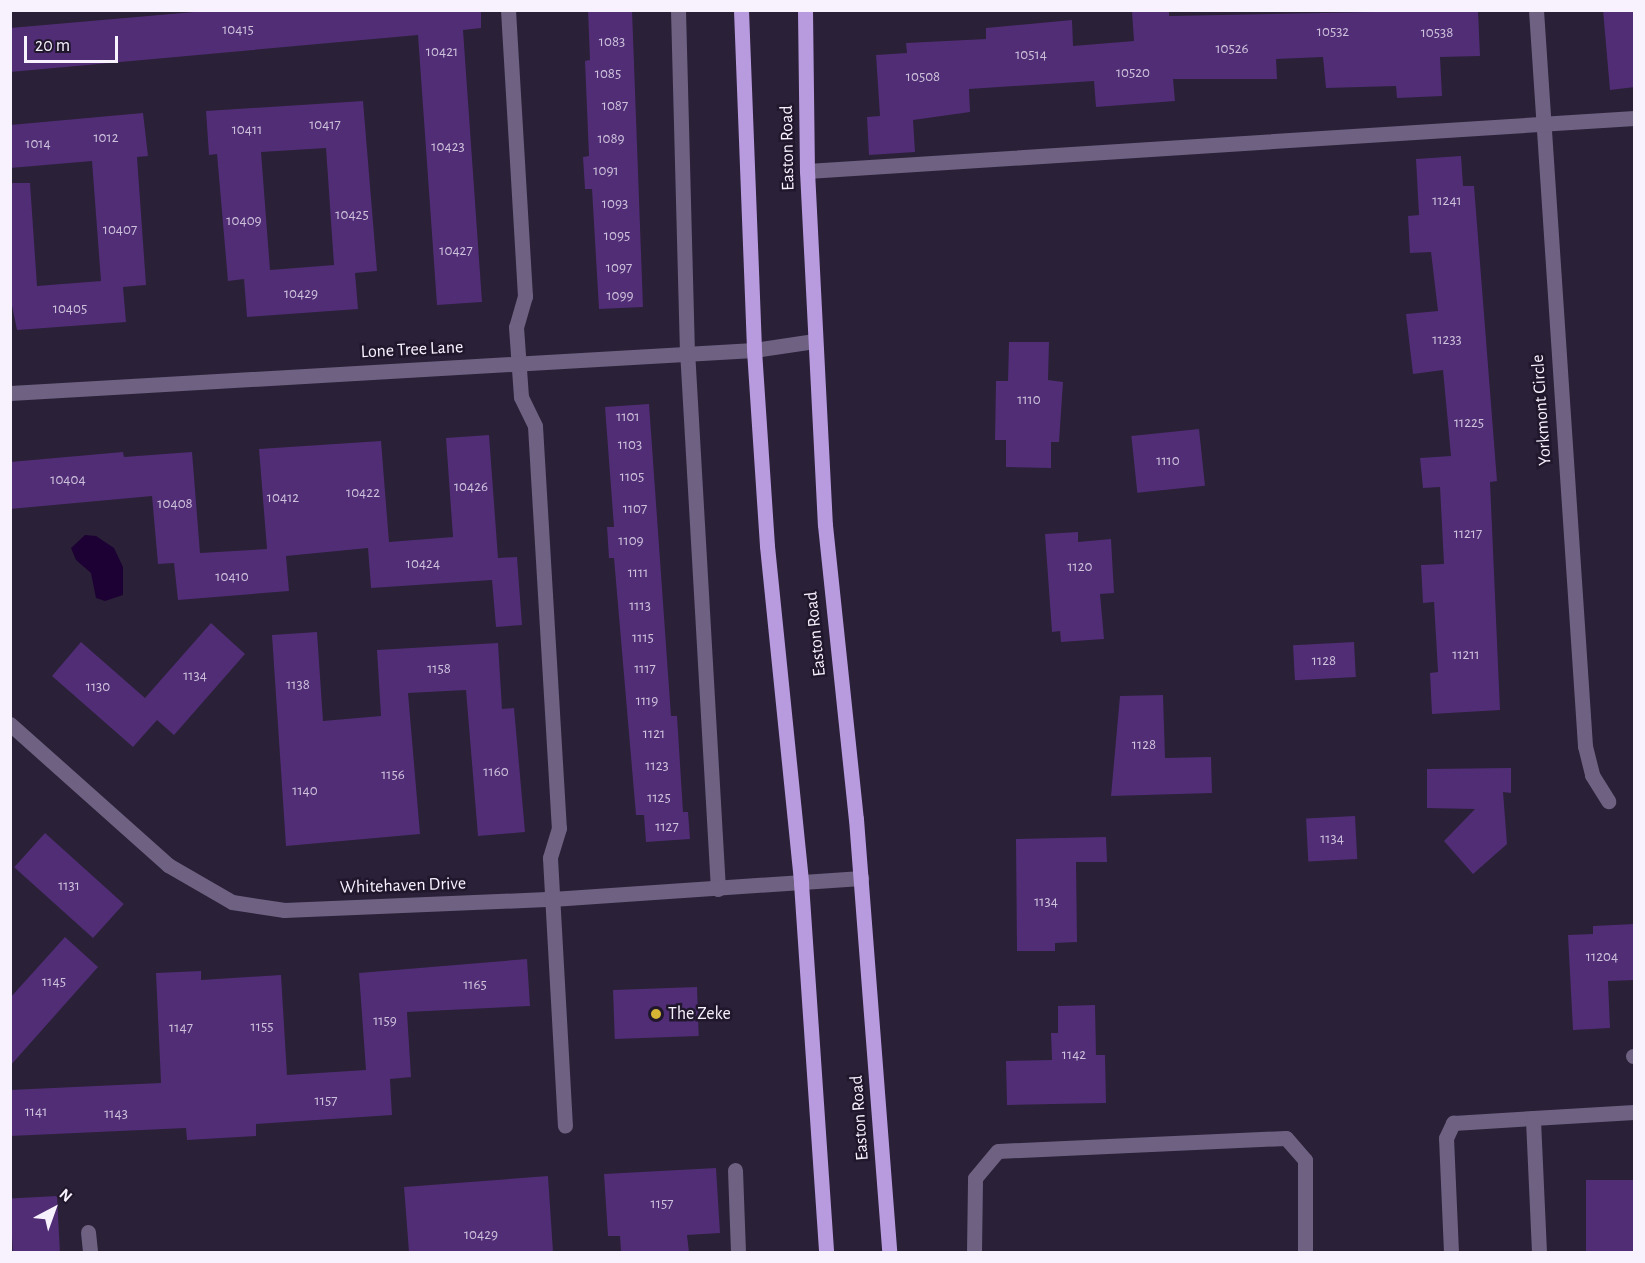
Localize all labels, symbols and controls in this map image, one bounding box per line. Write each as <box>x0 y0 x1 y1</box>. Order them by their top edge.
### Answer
house number: 10415 <box>222 21 254 39</box>
house number: 10532 <box>1317 23 1349 41</box>
scale bar <box>27 24 122 62</box>
house number: 10538 <box>1421 24 1453 42</box>
house number: 1083 <box>599 33 625 51</box>
text: 20 m <box>35 37 70 55</box>
house number: 10526 <box>1215 40 1249 58</box>
house number: 10421 <box>426 43 458 61</box>
house number: 10514 <box>1015 46 1047 64</box>
house number: 10520 <box>1116 64 1150 82</box>
house number: 1085 <box>595 65 621 83</box>
house number: 10508 <box>906 68 940 86</box>
house number: 1087 <box>602 97 628 115</box>
street label: Easton Road <box>776 105 800 191</box>
house number: 10417 <box>309 116 341 134</box>
house number: 10411 <box>232 121 262 139</box>
house number: 1012 <box>93 129 119 147</box>
house number: 1089 <box>597 130 625 148</box>
house number: 1014 <box>25 135 51 153</box>
house number: 10423 <box>431 138 465 156</box>
house number: 1091 <box>593 162 619 180</box>
house number: 11241 <box>1432 192 1462 210</box>
house number: 1093 <box>602 195 628 213</box>
house number: 10425 <box>335 206 369 224</box>
house number: 10409 <box>226 212 262 230</box>
house number: 10407 <box>103 221 137 239</box>
house number: 1095 <box>604 227 630 245</box>
house number: 10427 <box>439 242 473 260</box>
house number: 1097 <box>606 259 632 277</box>
house number: 10429 <box>284 285 318 303</box>
house number: 1099 <box>606 287 634 305</box>
house number: 10405 <box>53 300 87 318</box>
house number: 11233 <box>1432 331 1462 349</box>
street label: Lone Tree Lane <box>360 337 464 363</box>
street label: Yorkmont Circle <box>1527 354 1557 466</box>
house number: 1110 <box>1017 391 1041 409</box>
house number: 1101 <box>616 408 640 426</box>
house number: 11225 <box>1454 414 1484 432</box>
house number: 1103 <box>618 436 642 454</box>
house number: 1110 <box>1156 452 1180 470</box>
house number: 1105 <box>620 468 644 486</box>
house number: 10404 <box>50 471 86 489</box>
house number: 10426 <box>454 478 488 496</box>
house number: 10422 <box>346 484 380 502</box>
house number: 10412 <box>267 489 299 507</box>
house number: 10408 <box>157 495 193 513</box>
house number: 1107 <box>623 500 647 518</box>
house number: 11217 <box>1454 525 1482 543</box>
house number: 1109 <box>618 532 644 550</box>
house number: 10424 <box>406 555 440 573</box>
house number: 1120 <box>1067 558 1093 576</box>
house number: 1111 <box>628 564 648 582</box>
house number: 10410 <box>215 568 249 586</box>
street label: Easton Road <box>801 590 831 678</box>
house number: 1113 <box>629 597 651 615</box>
house number: 1115 <box>632 629 654 647</box>
house number: 11211 <box>1452 646 1480 664</box>
house number: 1128 <box>1312 652 1336 670</box>
house number: 1158 <box>427 660 451 678</box>
house number: 1117 <box>634 660 656 678</box>
house number: 1134 <box>183 667 207 685</box>
house number: 1138 <box>286 676 310 694</box>
house number: 1130 <box>86 678 110 696</box>
house number: 1119 <box>636 692 658 710</box>
house number: 1121 <box>643 725 665 743</box>
house number: 1128 <box>1132 736 1156 754</box>
house number: 1123 <box>645 757 669 775</box>
house number: 1160 <box>483 763 509 781</box>
house number: 1156 <box>381 766 405 784</box>
house number: 1140 <box>292 782 318 800</box>
house number: 1125 <box>647 789 671 807</box>
house number: 1127 <box>655 818 679 836</box>
house number: 1134 <box>1320 830 1344 848</box>
street label: Whitehaven Drive <box>340 873 466 899</box>
house number: 1131 <box>58 877 80 895</box>
house number: 1134 <box>1034 893 1058 911</box>
house number: 11204 <box>1586 948 1618 966</box>
house number: 1145 <box>42 973 66 991</box>
house number: 1165 <box>463 976 487 994</box>
place label: The Zeke <box>668 1003 731 1025</box>
marker: The Zeke <box>649 1007 663 1021</box>
house number: 1159 <box>373 1012 397 1030</box>
house number: 1155 <box>251 1018 273 1036</box>
house number: 1147 <box>169 1019 193 1037</box>
house number: 1142 <box>1062 1046 1086 1064</box>
street label: Easton Road <box>846 1075 874 1161</box>
house number: 1157 <box>315 1092 337 1110</box>
house number: 1141 <box>25 1103 47 1121</box>
house number: 1143 <box>104 1105 128 1123</box>
north arrow <box>24 1179 84 1239</box>
text: N <box>56 1186 75 1205</box>
house number: 1157 <box>651 1195 673 1213</box>
house number: 10429 <box>464 1226 498 1244</box>

